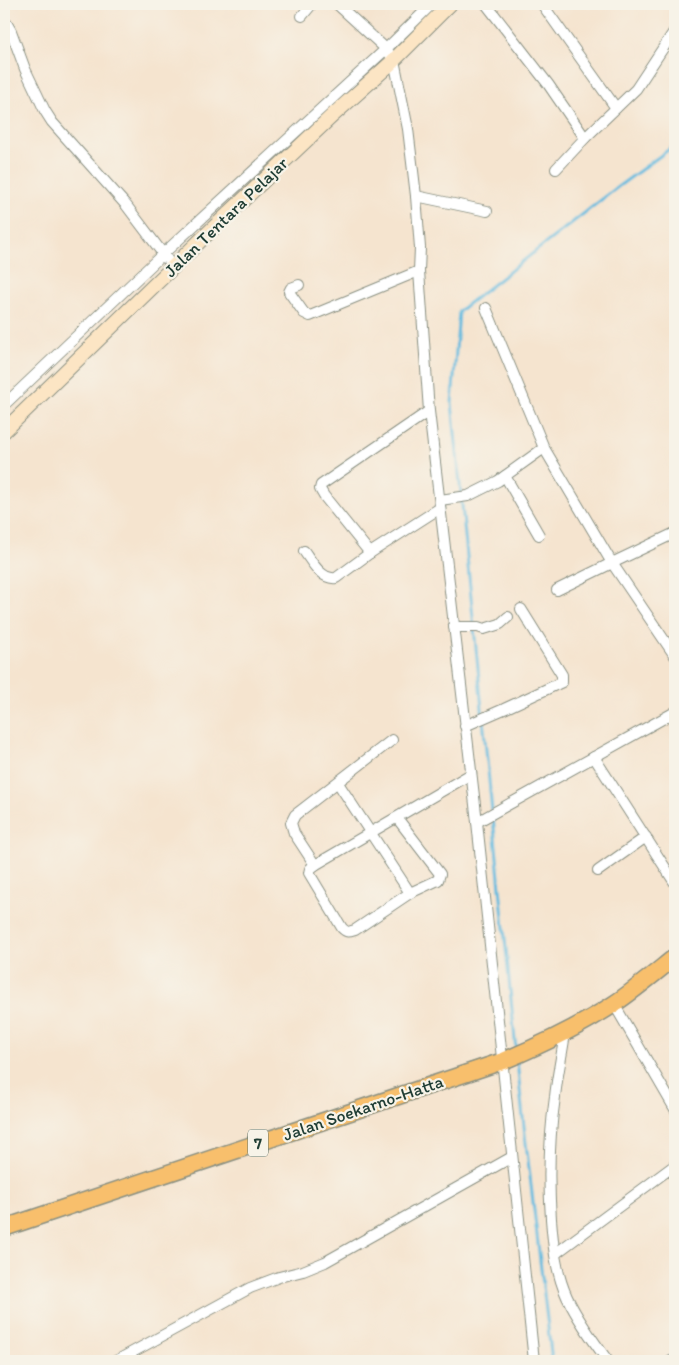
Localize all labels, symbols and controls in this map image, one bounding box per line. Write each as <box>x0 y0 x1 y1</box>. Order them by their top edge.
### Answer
street label: Jalan Tentara Pelajar <box>159 152 293 282</box>
street label: Jalan Soekarno-Hatta <box>280 1070 446 1146</box>
road number: 7 <box>248 1130 268 1156</box>

